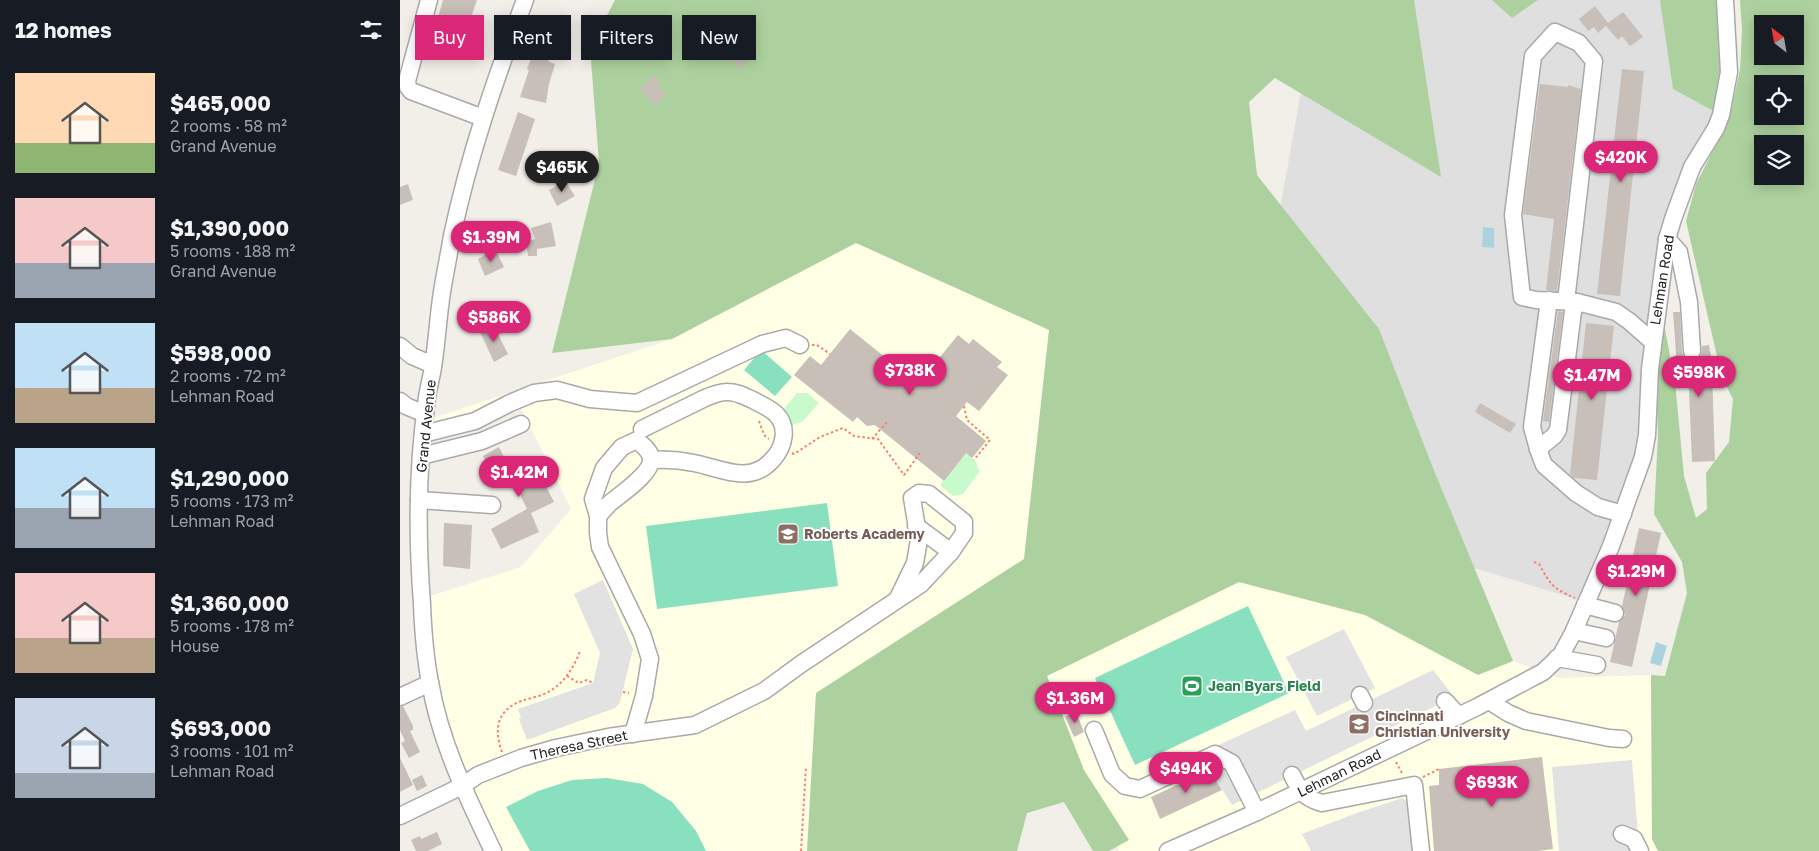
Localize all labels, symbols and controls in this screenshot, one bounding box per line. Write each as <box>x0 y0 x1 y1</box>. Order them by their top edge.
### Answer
chip: Buy <box>415 15 484 60</box>
chip: Rent <box>494 15 571 60</box>
chip: Filters <box>581 15 672 60</box>
chip: New <box>682 15 756 60</box>
north arrow <box>1754 15 1804 65</box>
map controls <box>1754 15 1804 185</box>
icon: filters <box>357 16 385 44</box>
text: 12 homes <box>15 17 112 43</box>
button: locate <box>1754 75 1804 125</box>
text: $465,000 <box>170 90 271 116</box>
icon: home <box>55 93 115 153</box>
text: 2 rooms · 58 m² <box>170 116 287 136</box>
button: layers <box>1754 135 1804 185</box>
text: Grand Avenue <box>170 136 277 156</box>
pin: $420K <box>1586 140 1656 183</box>
text: $420K <box>1595 147 1647 167</box>
pin: $465K <box>527 150 597 193</box>
text: $465K <box>536 157 588 177</box>
text: $1,390,000 <box>170 215 289 241</box>
icon: home <box>55 218 115 278</box>
pin: $1.39M <box>450 220 532 263</box>
text: $1.39M <box>462 227 520 247</box>
street label: Lehman Road <box>1646 234 1677 326</box>
text: 5 rooms · 188 m² <box>170 241 295 261</box>
text: Grand Avenue <box>170 261 277 281</box>
pin: $586K <box>459 300 529 343</box>
text: $586K <box>468 307 520 327</box>
text: $598,000 <box>170 340 271 366</box>
icon: home <box>55 343 115 403</box>
pin: $738K <box>875 354 945 396</box>
pin: $598K <box>1664 356 1734 398</box>
pin: $1.47M <box>1551 358 1633 401</box>
text: $738K <box>884 360 936 380</box>
text: $598K <box>1673 362 1725 382</box>
text: $1.47M <box>1563 365 1621 385</box>
text: 2 rooms · 72 m² <box>170 366 286 386</box>
street label: Grand Avenue <box>412 379 439 473</box>
text: Lehman Road <box>170 386 274 406</box>
pin: $1.42M <box>478 456 560 498</box>
text: $1.42M <box>490 462 548 482</box>
text: $1,290,000 <box>170 465 289 491</box>
icon: home <box>55 468 115 528</box>
text: 5 rooms · 173 m² <box>170 491 294 511</box>
text: Lehman Road <box>170 511 274 531</box>
school or university icon: Roberts Academy <box>776 522 800 546</box>
place label: Roberts Academy <box>804 525 925 542</box>
pin: $1.29M <box>1595 554 1677 597</box>
text: $1.29M <box>1607 561 1665 581</box>
text: $1,360,000 <box>170 590 289 616</box>
icon: home <box>55 593 115 653</box>
text: 5 rooms · 178 m² <box>170 616 294 636</box>
text: House <box>170 636 219 656</box>
sports icon: Jean Byars Field <box>1180 674 1204 698</box>
place label: Jean Byars Field <box>1208 677 1321 694</box>
pin: $1.36M <box>1034 682 1116 724</box>
text: $1.36M <box>1046 688 1104 708</box>
place label: Cincinnati Christian University <box>1375 707 1511 740</box>
school or university icon: Cincinnati Christian University <box>1347 712 1371 736</box>
text: $693,000 <box>170 715 271 741</box>
icon: home <box>55 718 115 778</box>
street label: Theresa Street <box>529 726 629 763</box>
text: 3 rooms · 101 m² <box>170 741 293 761</box>
street label: Lehman Road <box>1294 745 1384 800</box>
pin: $494K <box>1151 752 1221 794</box>
text: $494K <box>1160 758 1212 778</box>
text: Lehman Road <box>170 761 274 781</box>
pin: $693K <box>1457 766 1527 808</box>
text: $693K <box>1466 772 1518 792</box>

